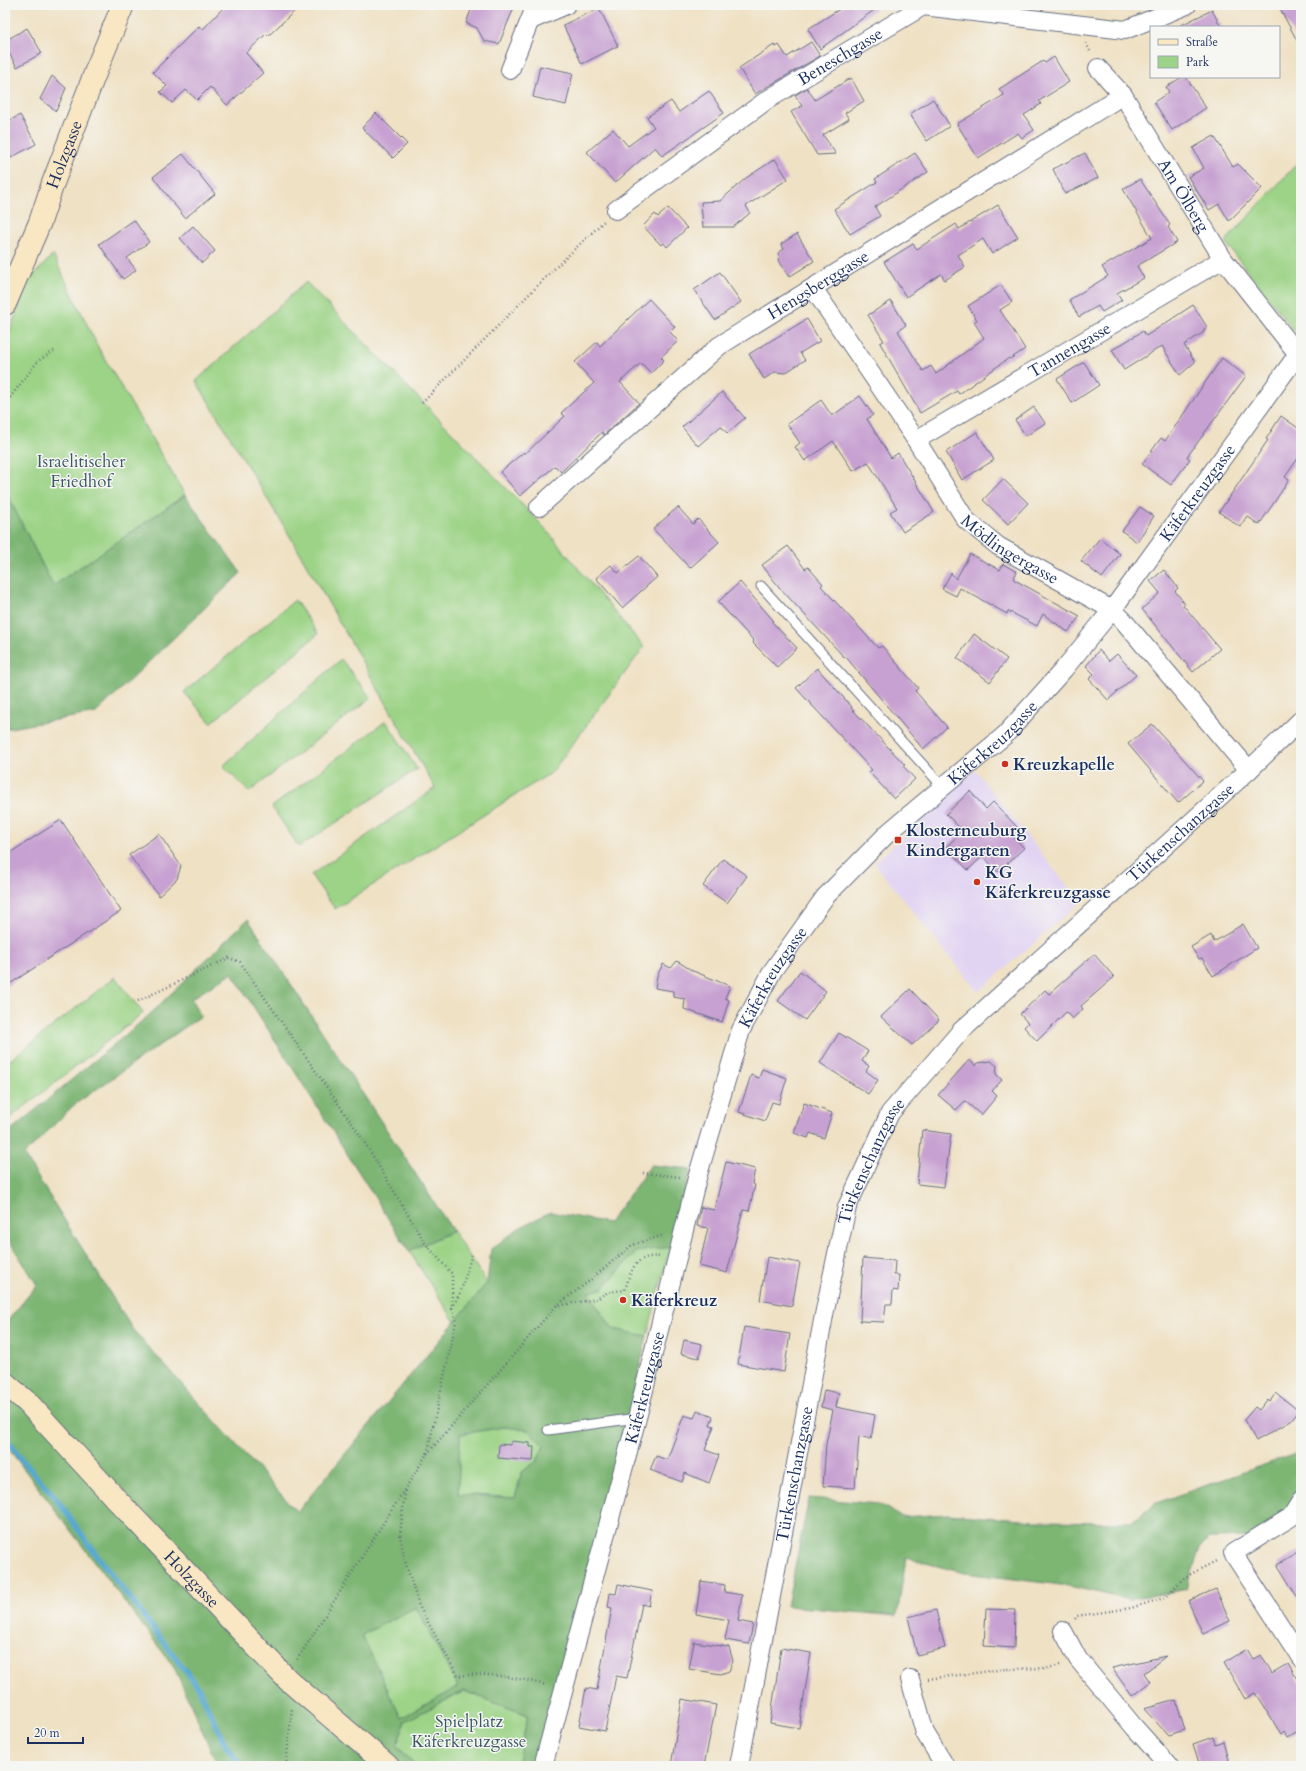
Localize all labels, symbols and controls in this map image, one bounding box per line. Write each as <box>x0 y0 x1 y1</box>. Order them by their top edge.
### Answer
street label: Beneschgasse <box>793 22 887 91</box>
legend <box>1150 26 1280 78</box>
text: Straße <box>1186 34 1218 50</box>
text: Park <box>1186 54 1210 70</box>
street label: Holzgasse <box>40 117 87 192</box>
street label: Am Ölberg <box>1153 154 1216 237</box>
street label: Hengsberggasse <box>763 244 873 325</box>
street label: Tannengasse <box>1024 316 1115 383</box>
street label: Käferkreuzgasse <box>1154 439 1241 546</box>
park label: Israelitischer Friedhof <box>37 450 126 493</box>
street label: Mödlingergasse <box>956 509 1063 589</box>
street label: Käferkreuzgasse <box>942 695 1042 790</box>
place label: Kreuzkapelle <box>1013 753 1115 776</box>
marker: Kreuzkapelle <box>1000 759 1010 769</box>
street label: Türkenschanzgasse <box>1121 778 1239 887</box>
place label: Klosterneuburg Kindergarten <box>906 819 1027 862</box>
marker: Klosterneuburg Kindergarten <box>893 835 903 845</box>
place label: KG Käferkreuzgasse <box>985 861 1111 904</box>
marker: KG Käferkreuzgasse <box>972 877 982 887</box>
street label: Käferkreuzgasse <box>733 921 812 1032</box>
street label: Türkenschanzgasse <box>832 1092 910 1226</box>
place label: Käferkreuz <box>631 1289 718 1312</box>
marker: Käferkreuz <box>618 1295 628 1305</box>
street label: Käferkreuzgasse <box>619 1329 670 1446</box>
street label: Türkenschanzgasse <box>770 1404 818 1544</box>
street label: Holzgasse <box>159 1545 225 1613</box>
park label: Spielplatz Käferkreuzgasse <box>411 1710 527 1753</box>
scale bar <box>28 1719 83 1745</box>
text: 20 m <box>34 1725 61 1741</box>

